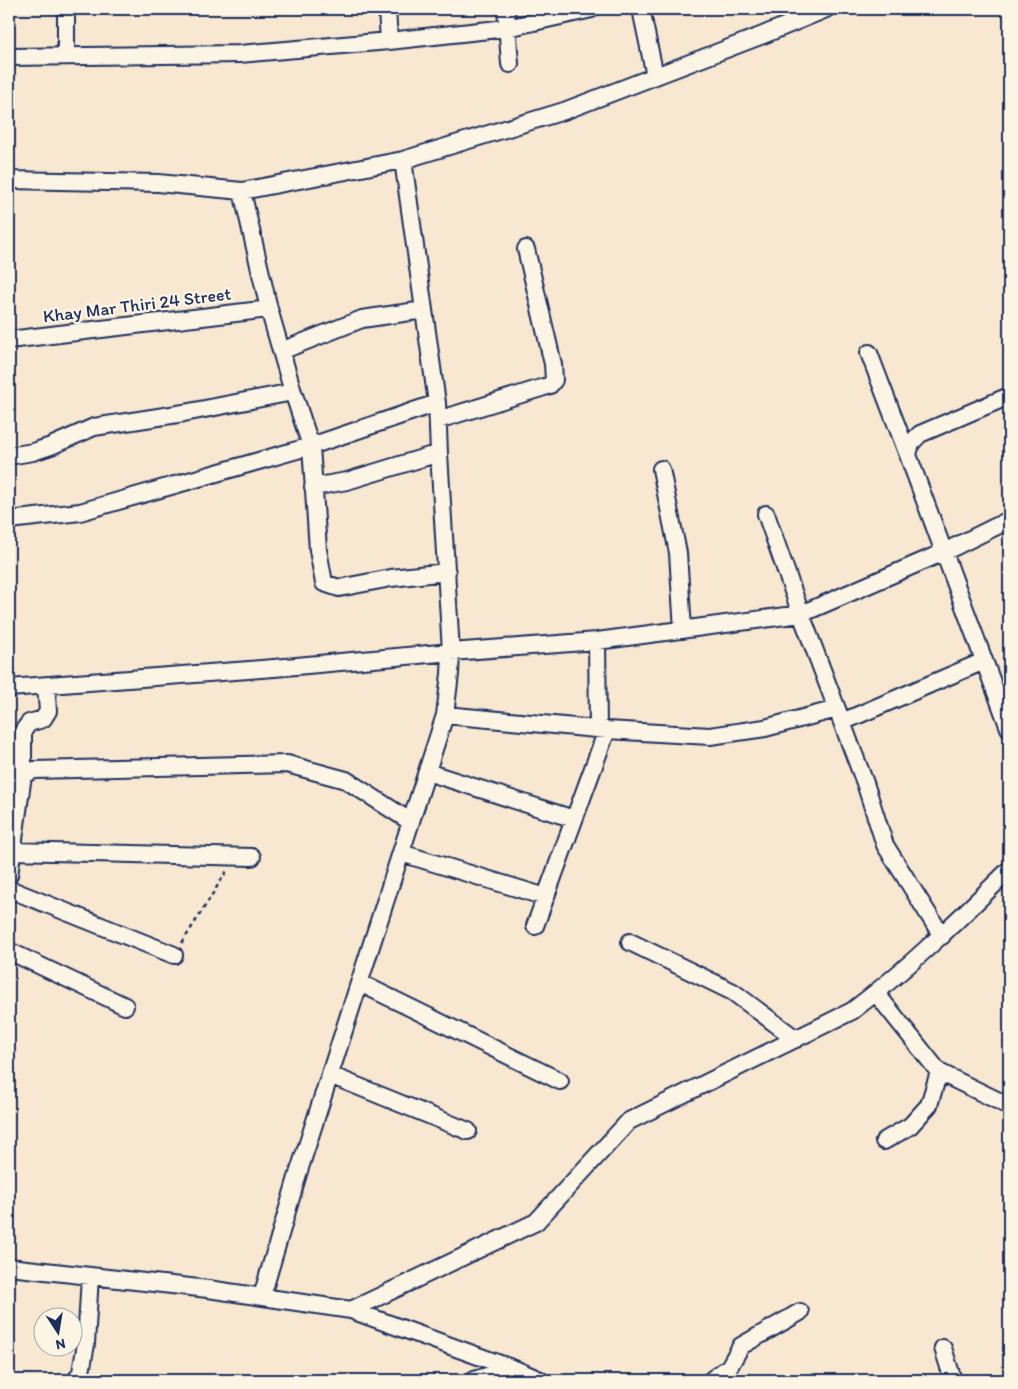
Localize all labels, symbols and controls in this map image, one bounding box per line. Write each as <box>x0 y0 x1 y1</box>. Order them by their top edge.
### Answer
street label: Khay Mar Thiri 24 Street <box>42 283 233 327</box>
north arrow <box>32 1306 82 1356</box>
text: N <box>54 1335 67 1354</box>

